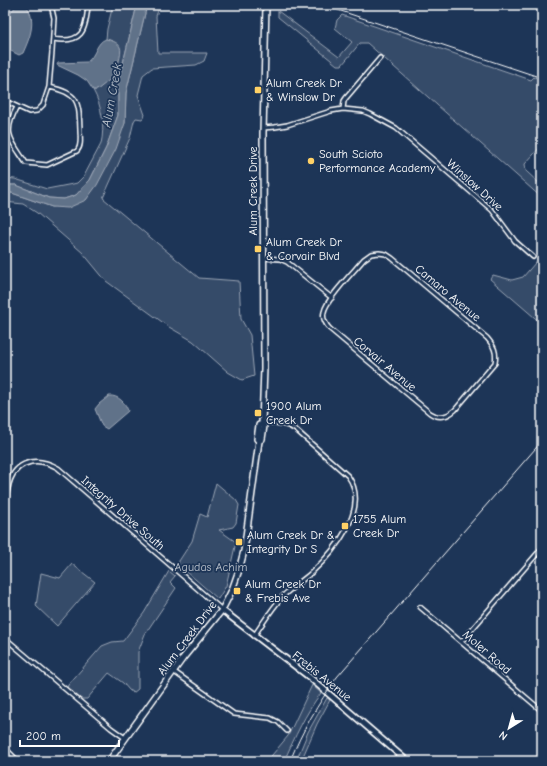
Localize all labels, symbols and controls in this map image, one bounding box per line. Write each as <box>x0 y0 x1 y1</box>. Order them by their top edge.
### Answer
water label: Alum Creek <box>98 61 125 129</box>
place label: Alum Creek Dr & Winslow Dr <box>266 76 342 104</box>
marker: Alum Creek Dr & Winslow Dr <box>253 85 263 95</box>
street label: Alum Creek Drive <box>246 146 260 236</box>
place label: South Scioto Performance Academy <box>319 147 436 175</box>
marker: South Scioto Performance Academy <box>306 156 316 166</box>
street label: Winslow Drive <box>444 156 506 214</box>
place label: Alum Creek Dr & Corvair Blvd <box>266 235 342 263</box>
marker: Alum Creek Dr & Corvair Blvd <box>253 244 263 254</box>
street label: Camaro Avenue <box>412 262 484 324</box>
street label: Corvair Avenue <box>351 334 419 394</box>
place label: 1900 Alum Creek Dr <box>266 399 321 427</box>
marker: 1900 Alum Creek Dr <box>253 408 263 418</box>
street label: Integrity Drive South <box>78 473 168 553</box>
place label: 1755 Alum Creek Dr <box>353 512 406 540</box>
marker: 1755 Alum Creek Dr <box>340 521 350 531</box>
place label: Alum Creek Dr & Integrity Dr S <box>247 528 335 556</box>
marker: Alum Creek Dr & Integrity Dr S <box>234 537 244 547</box>
park label: Agudas Achim <box>175 560 247 574</box>
place label: Alum Creek Dr & Frebis Ave <box>245 577 321 605</box>
marker: Alum Creek Dr & Frebis Ave <box>232 586 242 596</box>
street label: Alum Creek Drive <box>155 598 219 678</box>
street label: Moler Road <box>460 627 514 677</box>
street label: Frebis Avenue <box>290 648 354 704</box>
north arrow <box>489 708 529 748</box>
scale bar <box>20 722 119 748</box>
text: N <box>497 728 510 743</box>
text: 200 m <box>26 729 61 743</box>

